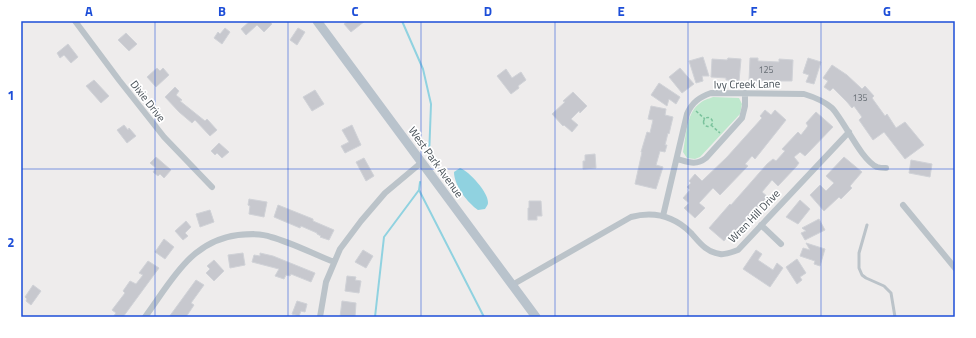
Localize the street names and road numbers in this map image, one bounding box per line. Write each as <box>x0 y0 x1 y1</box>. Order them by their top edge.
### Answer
street label: Ivy Creek Lane <box>714 75 781 93</box>
street label: Dixie Drive <box>127 77 170 126</box>
street label: West Park Avenue <box>405 123 468 201</box>
street label: Wren Hill Drive <box>724 185 784 246</box>

